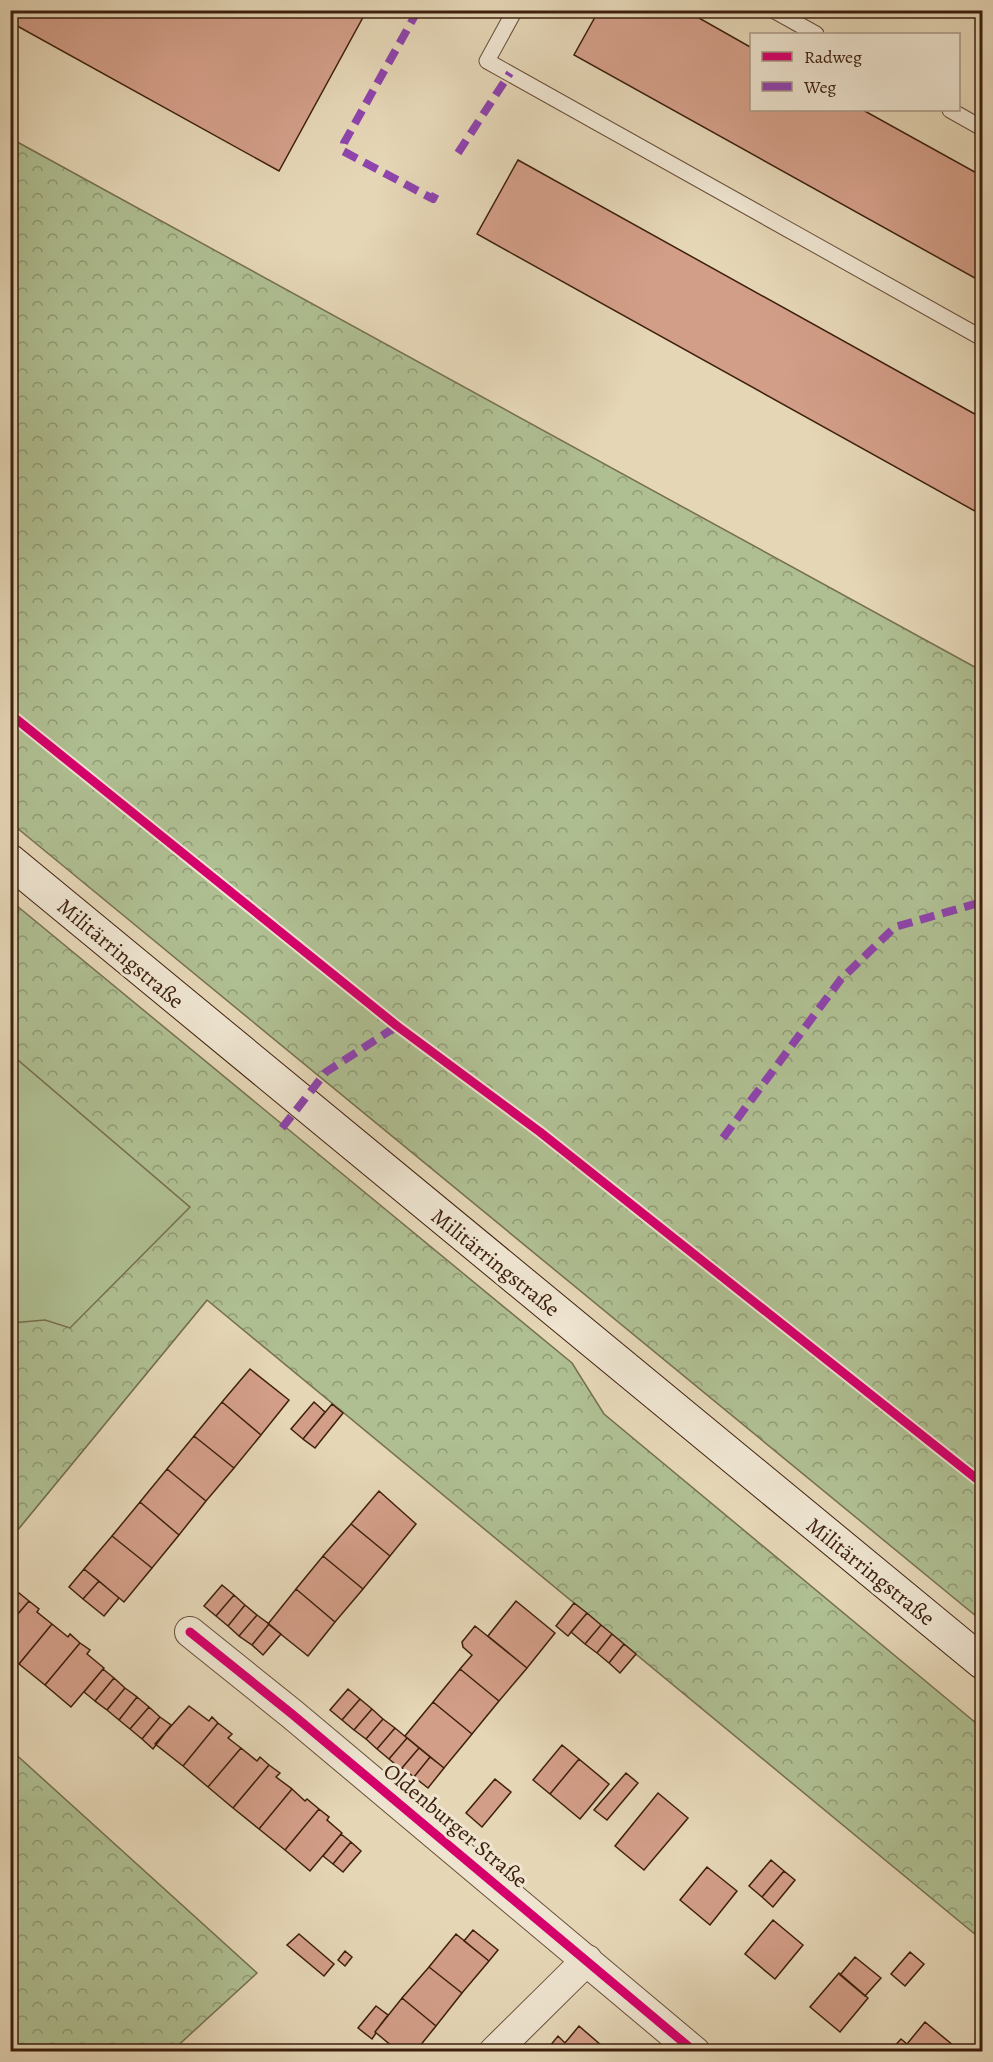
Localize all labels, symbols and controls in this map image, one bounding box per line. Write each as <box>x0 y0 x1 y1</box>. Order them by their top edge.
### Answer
legend <box>750 33 960 111</box>
text: Radweg <box>804 45 862 69</box>
text: Weg <box>803 75 836 99</box>
street label: Militärringstraße <box>50 892 190 1016</box>
street label: Militärringstraße <box>425 1202 566 1324</box>
street label: Militärringstraße <box>800 1511 941 1633</box>
street label: Oldenburger Straße <box>377 1757 534 1895</box>

